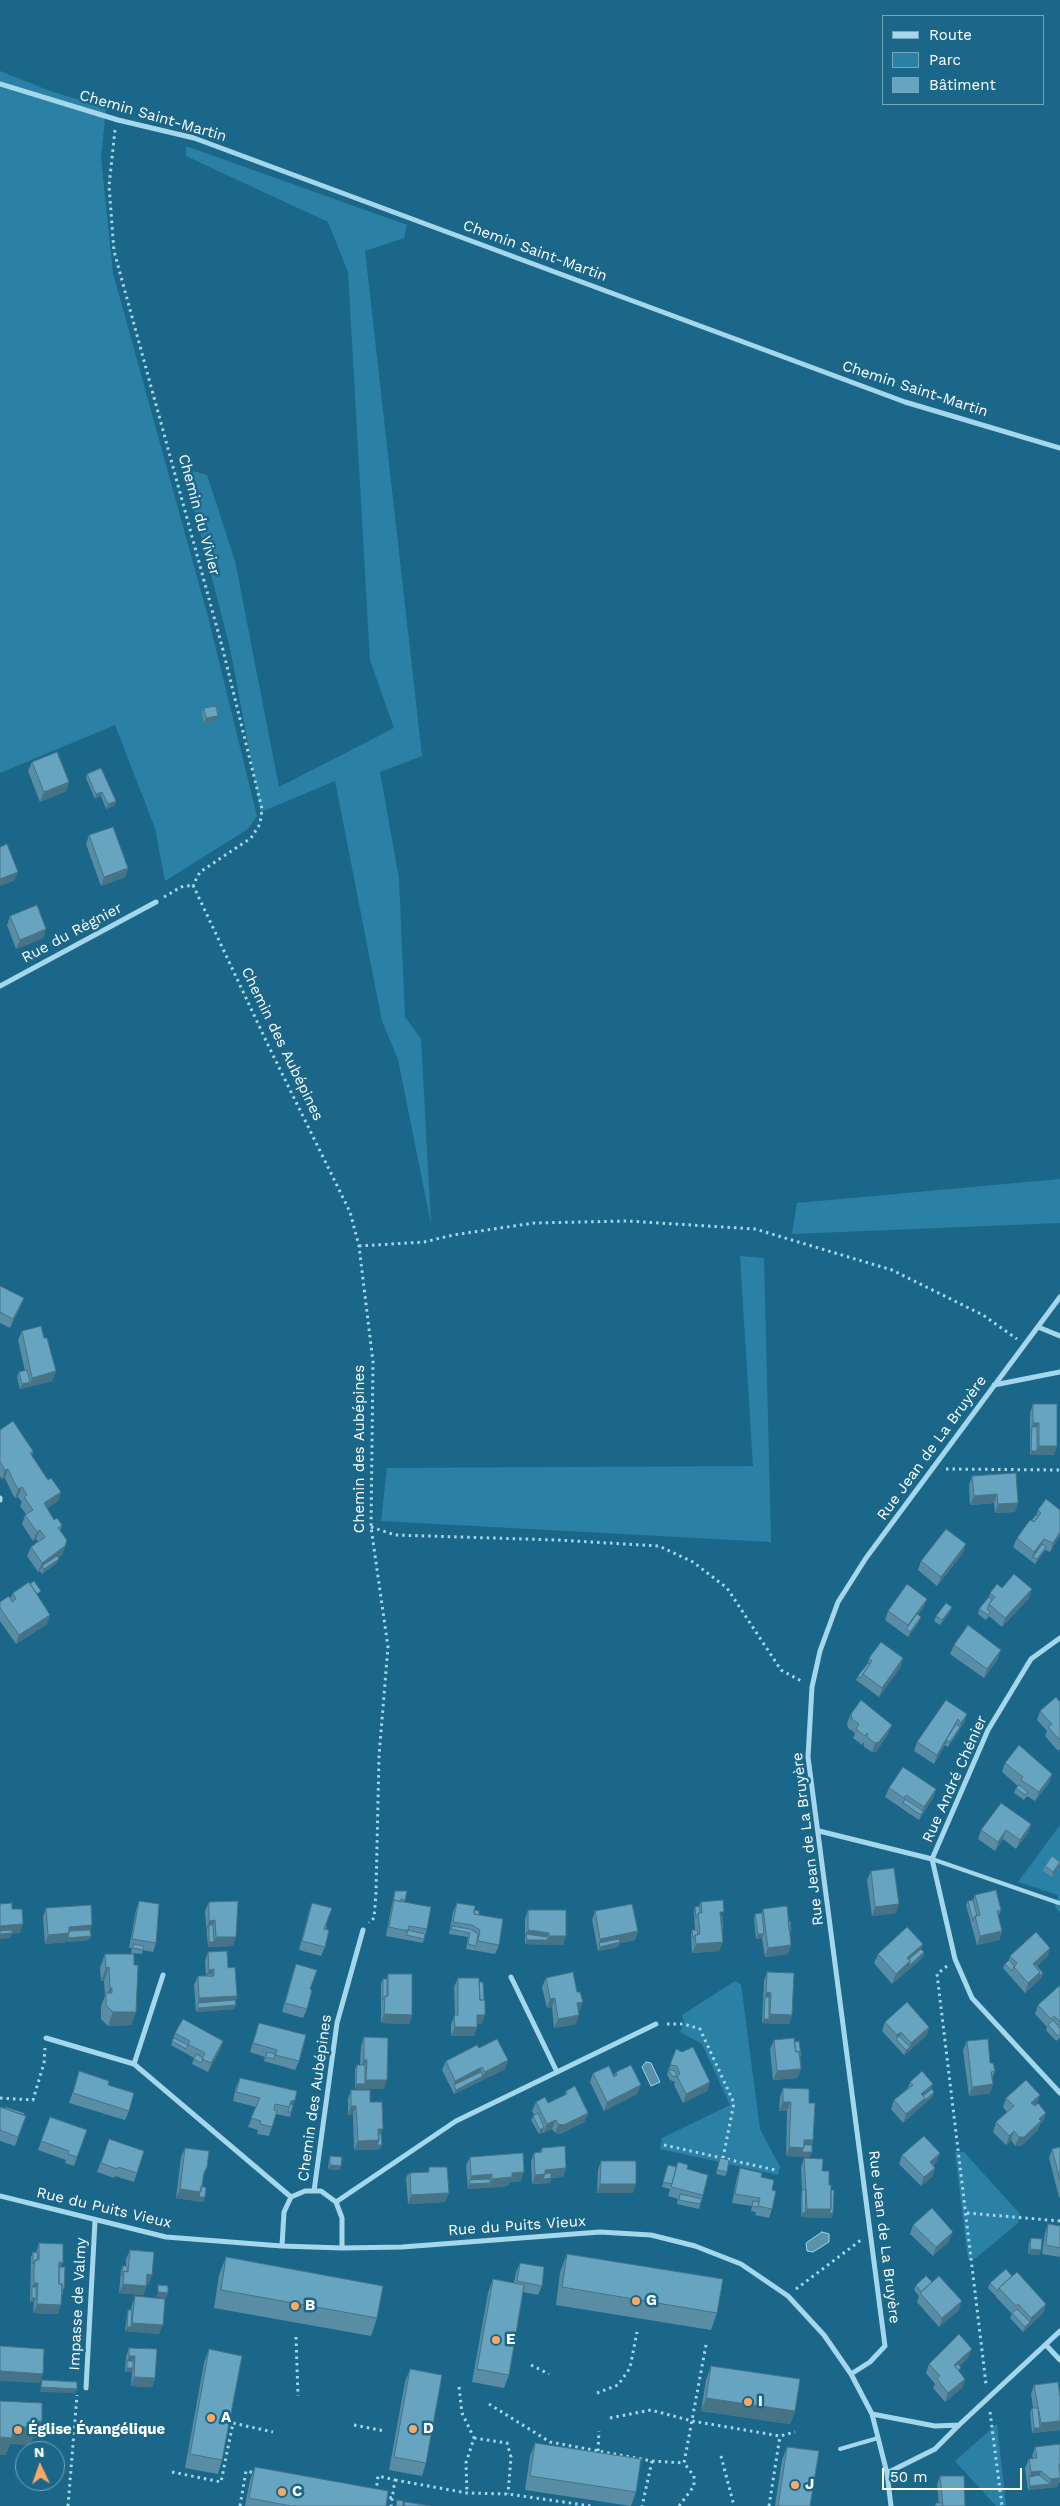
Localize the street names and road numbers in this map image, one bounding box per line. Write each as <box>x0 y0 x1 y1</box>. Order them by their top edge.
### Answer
street label: Chemin Saint-Martin <box>77 86 229 146</box>
street label: Chemin Saint-Martin <box>460 217 610 285</box>
street label: Chemin Saint-Martin <box>840 357 990 421</box>
street label: Chemin du Vivier <box>174 452 224 578</box>
street label: Rue du Régnier <box>19 899 125 967</box>
street label: Chemin des Aubépines <box>237 964 327 1124</box>
street label: Chemin des Aubépines <box>351 1365 369 1533</box>
street label: Rue Jean de La Bruyère <box>873 1372 991 1524</box>
street label: Rue André Chénier <box>919 1713 991 1845</box>
street label: Rue Jean de La Bruyère <box>788 1751 828 1927</box>
street label: Chemin des Aubépines <box>294 2013 336 2183</box>
street label: Rue Jean de La Bruyère <box>864 2149 904 2325</box>
street label: Rue du Puits Vieux <box>35 2184 173 2232</box>
street label: Rue du Puits Vieux <box>448 2212 586 2240</box>
street label: Impasse de Valmy <box>66 2237 90 2371</box>

